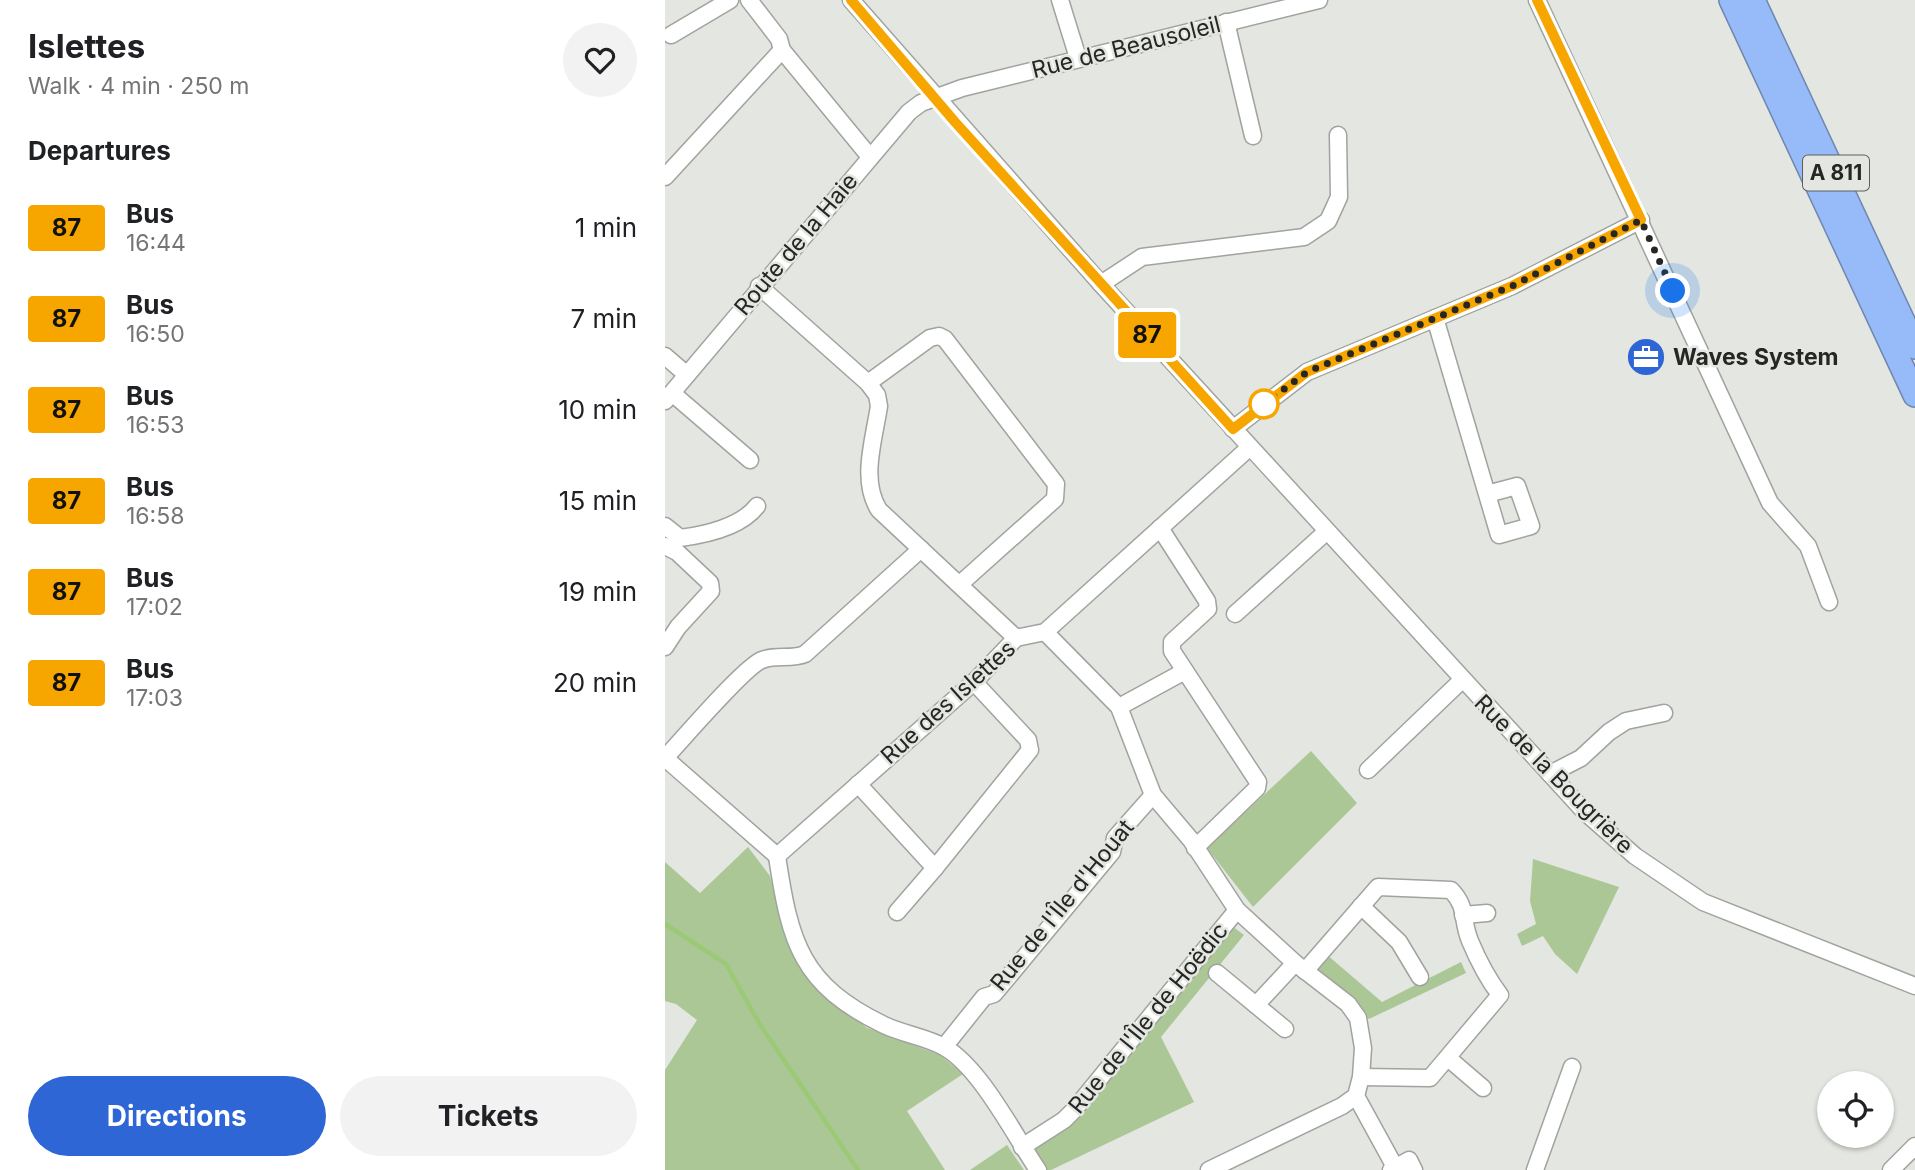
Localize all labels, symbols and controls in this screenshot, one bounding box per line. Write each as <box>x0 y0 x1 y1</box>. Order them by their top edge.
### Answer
street label: Rue de Beausoleil <box>1029 10 1223 84</box>
button: heart <box>563 23 637 97</box>
text: Islettes <box>28 26 145 66</box>
text: Walk · 4 min · 250 m <box>28 72 250 100</box>
text: Departures <box>28 135 171 166</box>
road number: A 811 <box>1803 156 1869 190</box>
street label: Route de la Haie <box>728 167 864 321</box>
text: Bus <box>126 198 174 229</box>
text: 1 min <box>575 212 637 243</box>
text: 87 <box>52 213 81 242</box>
text: 16:44 <box>126 229 186 257</box>
your location <box>1655 273 1690 308</box>
text: Bus <box>126 289 174 320</box>
text: 7 min <box>571 303 637 334</box>
text: 87 <box>52 304 81 333</box>
line badge: 87 <box>1115 312 1179 358</box>
text: 16:50 <box>126 320 185 348</box>
text: 87 <box>1132 320 1162 349</box>
office icon: Waves System <box>1625 336 1667 378</box>
place label: Waves System <box>1673 343 1839 371</box>
text: Bus <box>126 380 174 411</box>
unlabelled marker <box>1249 389 1279 419</box>
text: 10 min <box>558 394 637 425</box>
text: 87 <box>52 395 81 424</box>
text: 16:53 <box>126 411 184 439</box>
text: Bus <box>126 471 174 502</box>
text: 15 min <box>559 485 637 516</box>
text: 87 <box>52 486 81 515</box>
text: 16:58 <box>126 502 184 530</box>
text: Bus <box>126 562 174 593</box>
text: 19 min <box>559 576 637 607</box>
text: 87 <box>52 577 81 606</box>
text: 17:02 <box>126 593 183 621</box>
street label: Rue des Islettes <box>875 634 1021 770</box>
text: Bus <box>126 653 174 684</box>
text: 20 min <box>553 667 637 698</box>
text: 87 <box>52 668 81 697</box>
text: 17:03 <box>126 684 183 712</box>
street label: Rue de la Bougrière <box>1469 689 1639 859</box>
street label: Rue de l'Île d'Houat <box>984 813 1140 996</box>
street label: Rue de l'Île de Hoëdic <box>1062 917 1234 1119</box>
map controls <box>1817 1071 1894 1148</box>
button: locate <box>1817 1071 1894 1148</box>
button: Directions <box>28 1076 326 1156</box>
button: Tickets <box>340 1076 637 1156</box>

